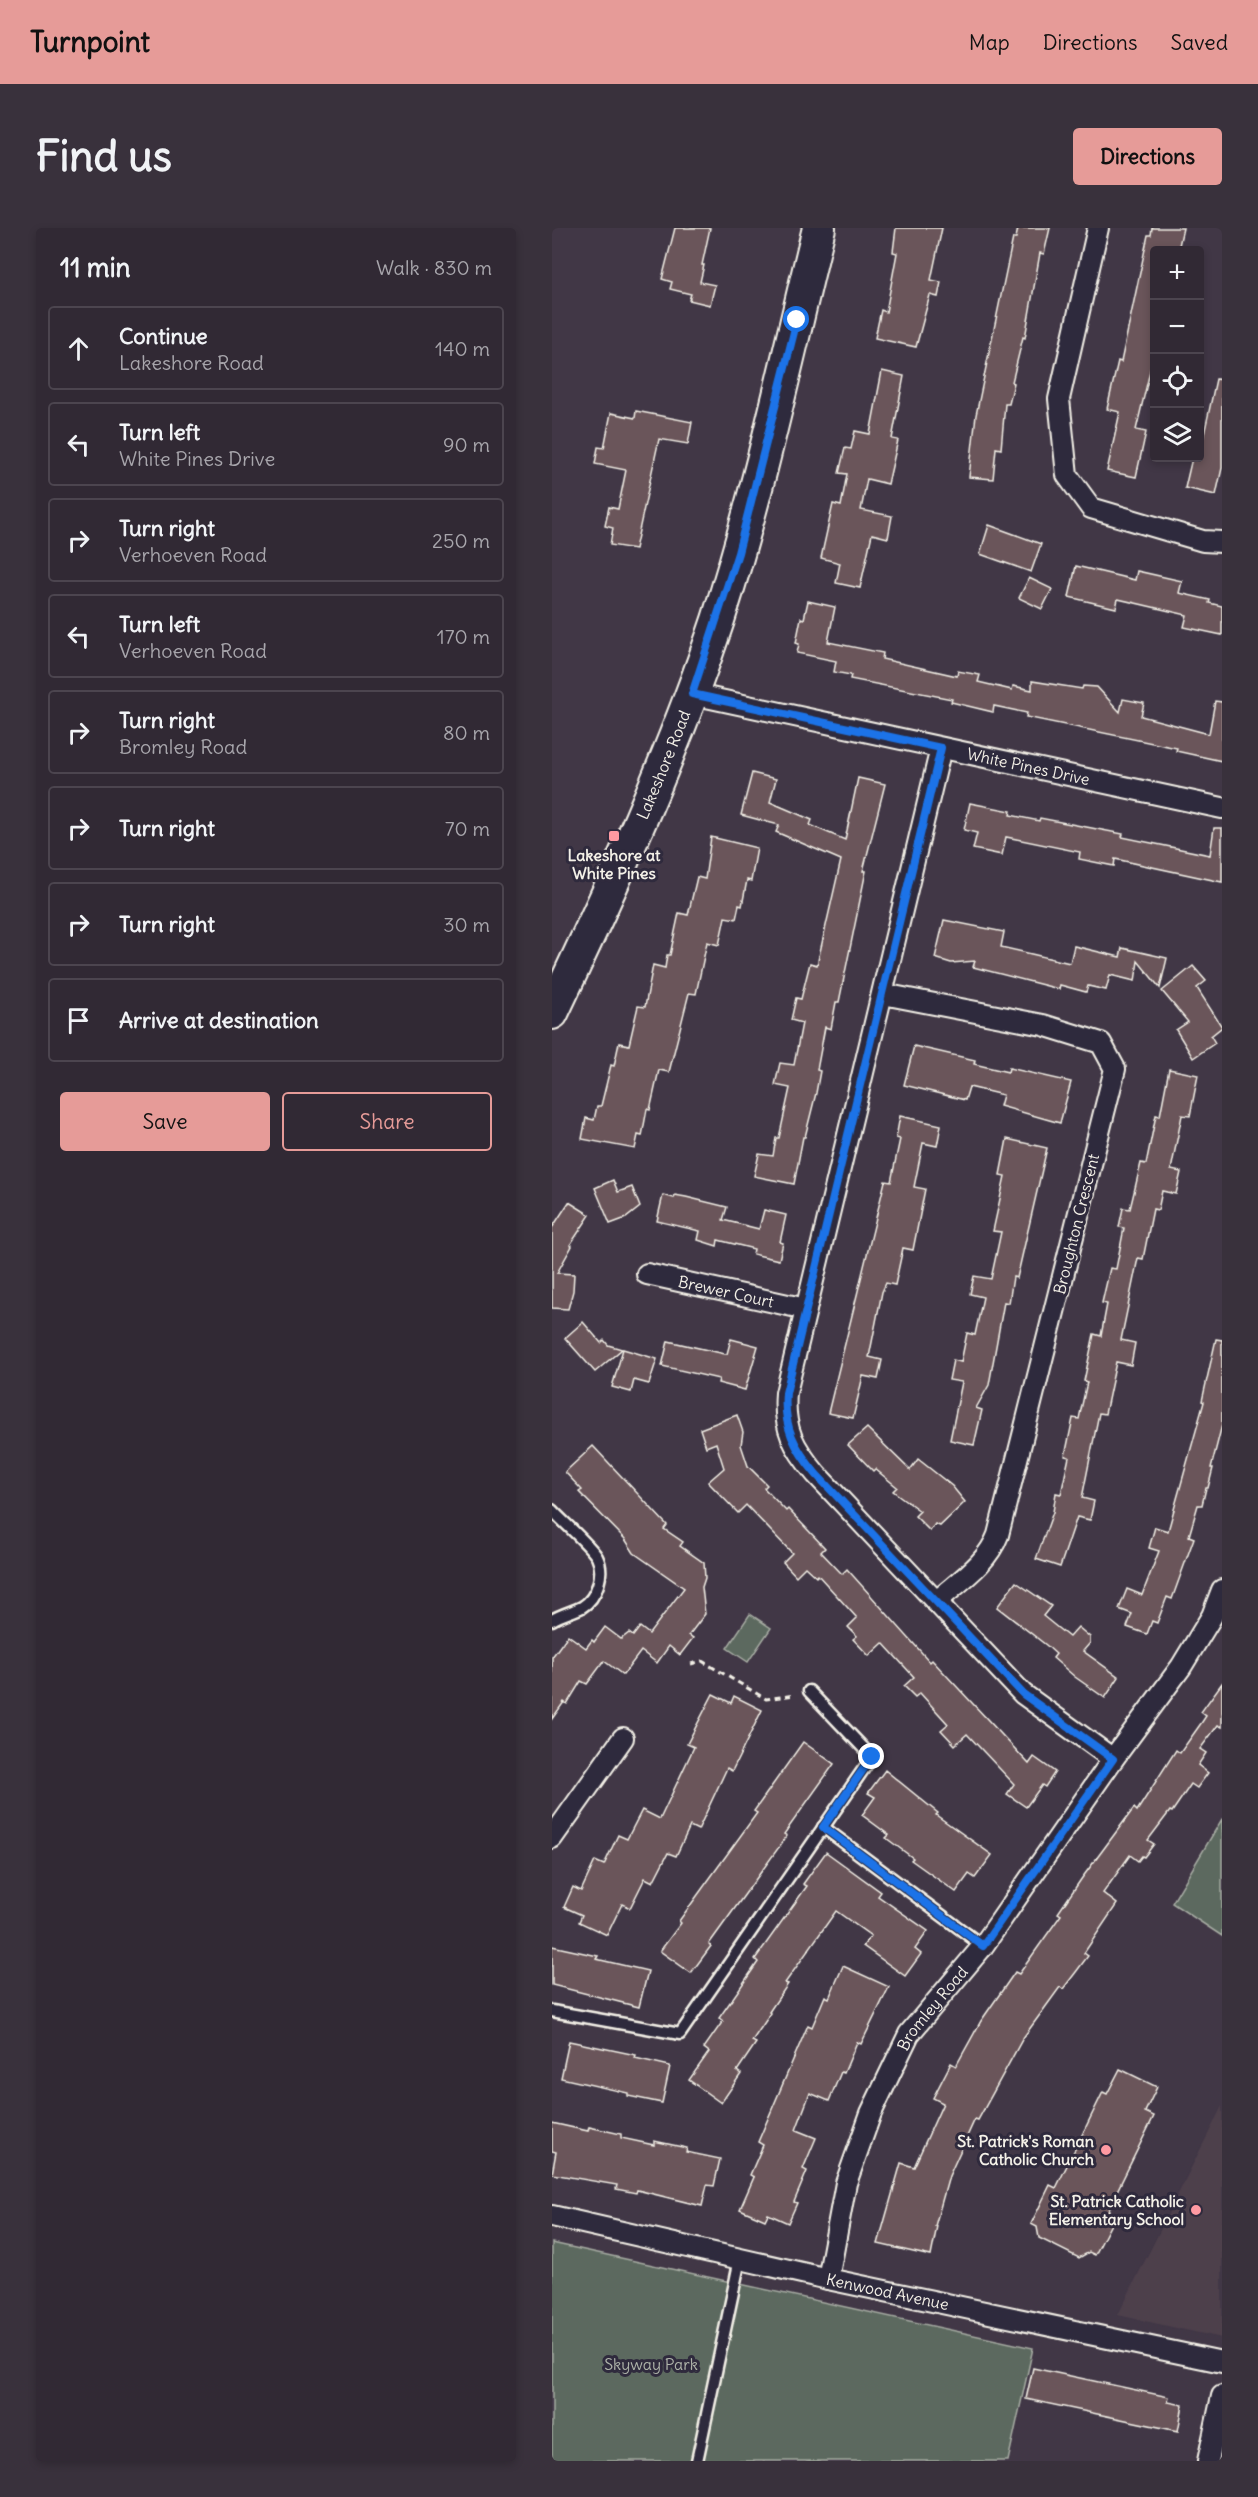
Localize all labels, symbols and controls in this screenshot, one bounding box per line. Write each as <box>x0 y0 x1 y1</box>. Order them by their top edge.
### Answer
text: Turnpoint <box>30 24 150 60</box>
text: Map <box>969 29 1010 56</box>
text: Directions <box>1043 29 1137 56</box>
text: Saved <box>1170 29 1228 56</box>
button: Directions <box>1073 128 1222 185</box>
text: Find us <box>36 130 172 182</box>
map controls <box>1150 246 1204 462</box>
button: + <box>1150 246 1204 300</box>
text: 11 min <box>60 251 131 284</box>
text: Walk · 830 m <box>376 255 492 280</box>
button: − <box>1150 300 1204 354</box>
route start <box>783 306 809 332</box>
text: Continue <box>119 322 208 350</box>
icon: ahead <box>62 332 95 365</box>
text: 140 m <box>435 336 490 361</box>
text: Lakeshore Road <box>119 350 264 375</box>
button: locate <box>1150 354 1204 408</box>
button: layers <box>1150 408 1204 462</box>
text: Turn left <box>119 418 200 446</box>
icon: left <box>62 428 95 461</box>
text: 90 m <box>443 432 490 457</box>
text: White Pines Drive <box>119 446 275 471</box>
text: Turn right <box>119 514 215 542</box>
icon: right <box>62 524 95 557</box>
text: 250 m <box>432 528 490 553</box>
text: Verhoeven Road <box>119 542 267 567</box>
text: Turn left <box>119 610 200 638</box>
icon: left <box>62 620 95 653</box>
text: 170 m <box>437 624 490 649</box>
text: Verhoeven Road <box>119 638 267 663</box>
text: Turn right <box>119 706 215 734</box>
street label: Lakeshore Road <box>632 708 694 822</box>
icon: right <box>62 716 95 749</box>
text: 80 m <box>443 720 490 745</box>
text: Bromley Road <box>119 734 247 759</box>
street label: White Pines Drive <box>965 743 1092 789</box>
icon: right <box>62 812 95 845</box>
text: Turn right <box>119 814 215 842</box>
text: 70 m <box>445 816 490 841</box>
marker: Lakeshore at White Pines <box>607 829 621 843</box>
place label: Lakeshore at White Pines <box>568 845 661 883</box>
icon: right <box>62 908 95 941</box>
text: Turn right <box>119 910 215 938</box>
text: 30 m <box>443 912 490 937</box>
icon: arrive <box>62 1004 95 1037</box>
text: Arrive at destination <box>119 1006 319 1034</box>
button: Save <box>60 1092 270 1151</box>
button: Share <box>282 1092 492 1151</box>
street label: Broughton Crescent <box>1049 1151 1103 1296</box>
street label: Brewer Court <box>676 1271 776 1312</box>
route end <box>858 1743 884 1769</box>
street label: Bromley Road <box>893 1962 972 2054</box>
place label: St. Patrick's Roman Catholic Church <box>957 2131 1094 2169</box>
marker: St. Patrick's Roman Catholic Church <box>1099 2143 1113 2157</box>
place label: St. Patrick Catholic Elementary School <box>1049 2191 1184 2230</box>
marker: St. Patrick Catholic Elementary School <box>1189 2203 1203 2217</box>
street label: Kenwood Avenue <box>824 2269 951 2314</box>
park label: Skyway Park <box>604 2354 698 2374</box>

